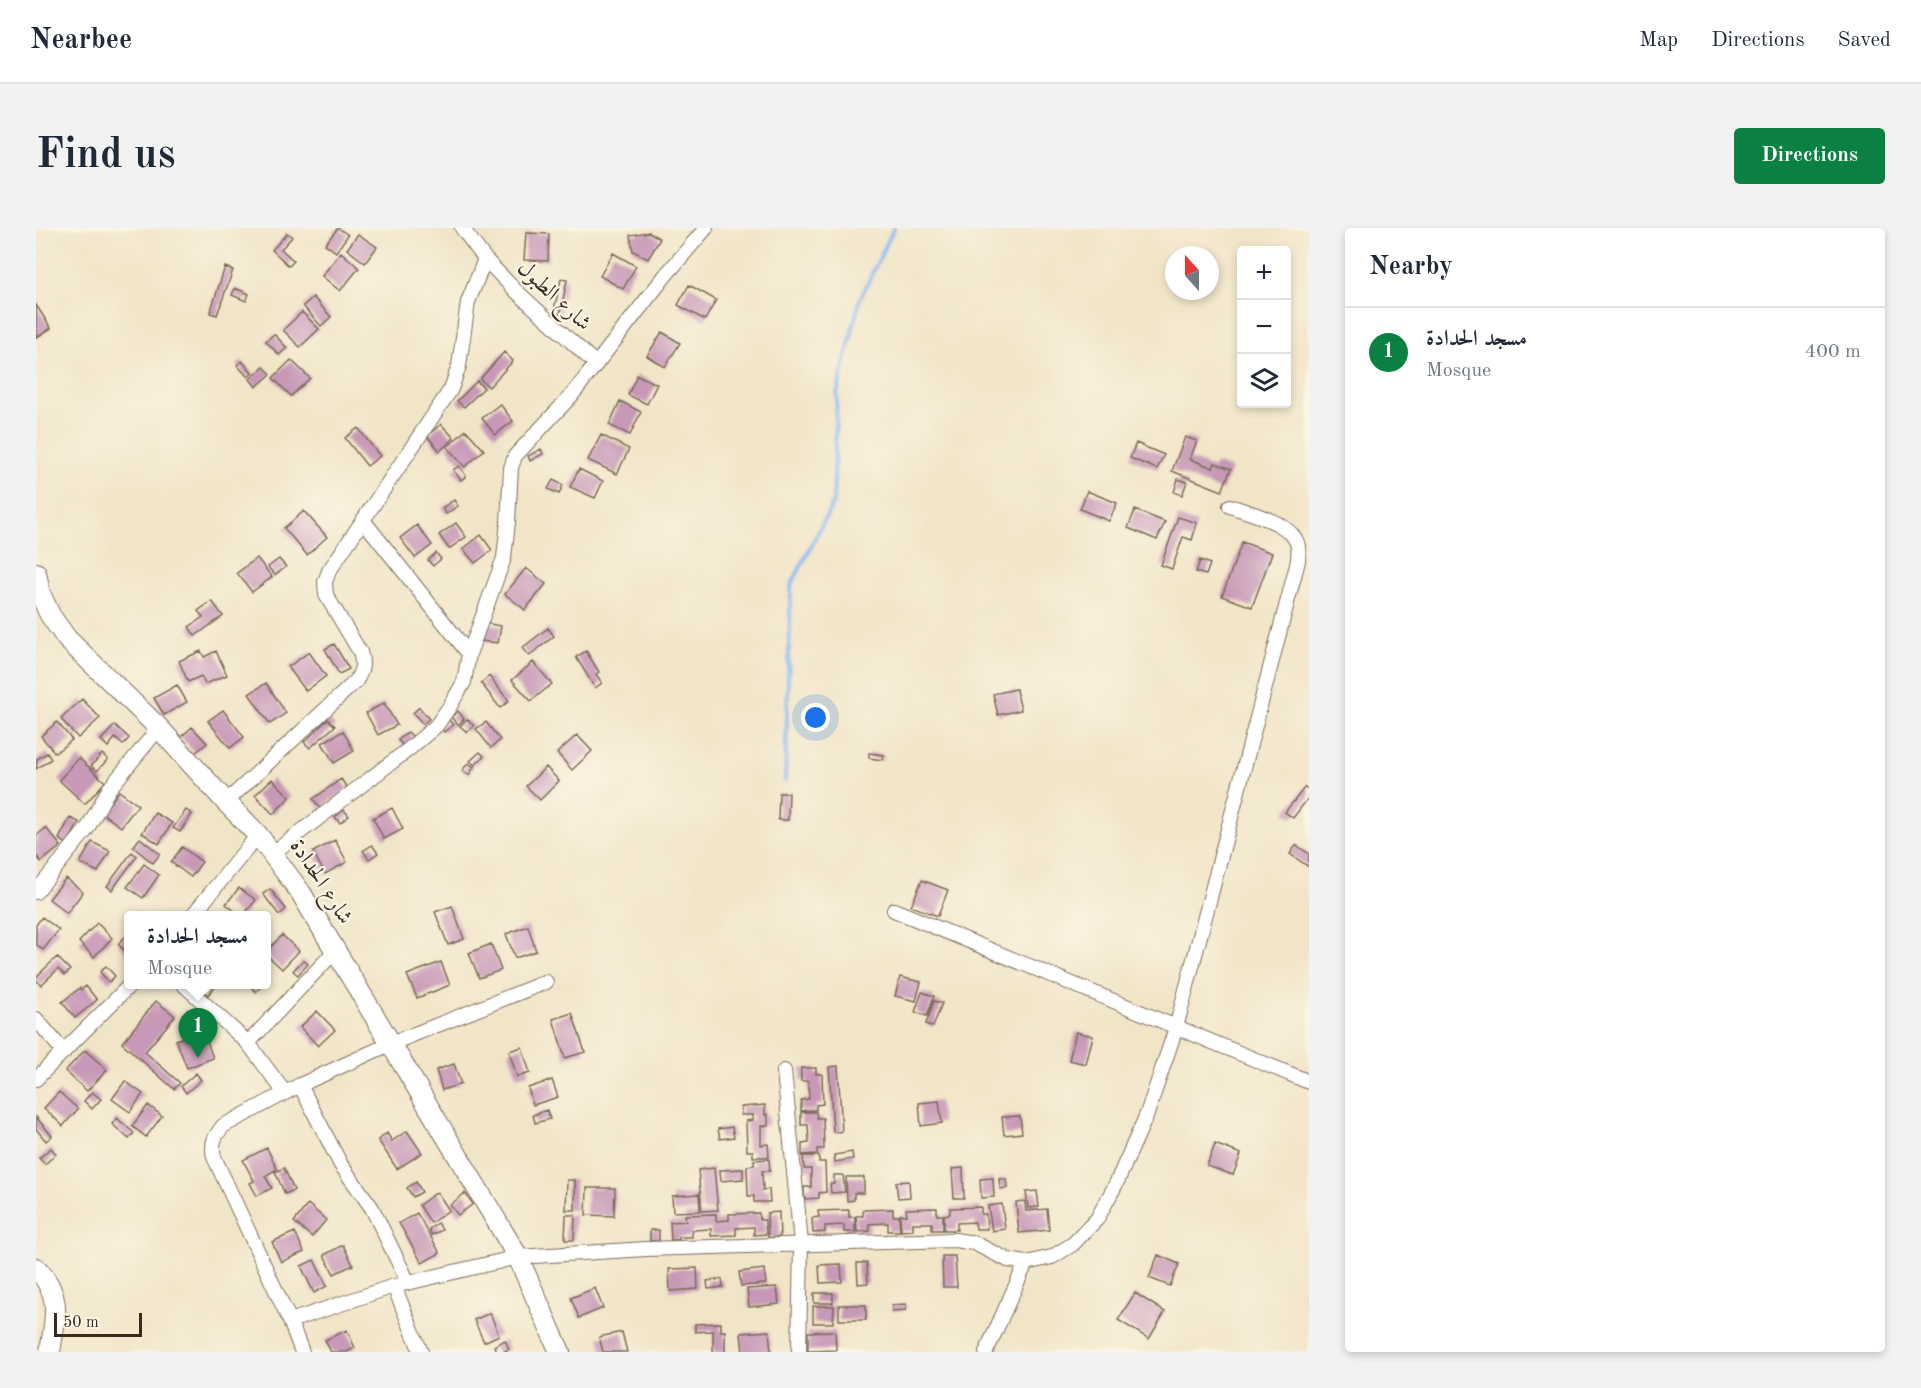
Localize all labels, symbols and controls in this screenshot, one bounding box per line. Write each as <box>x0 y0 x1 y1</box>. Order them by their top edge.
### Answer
text: Nearbee <box>30 27 132 55</box>
text: Map <box>1639 30 1678 51</box>
text: Directions <box>1711 30 1805 51</box>
text: Saved <box>1838 30 1891 51</box>
button: Directions <box>1734 128 1885 184</box>
text: Find us <box>36 135 175 177</box>
north arrow <box>1165 246 1219 300</box>
map controls <box>1237 246 1291 408</box>
button: + <box>1237 246 1291 300</box>
text: Nearby <box>1369 254 1453 280</box>
street label: شارع الطبول <box>509 257 595 340</box>
button: − <box>1237 300 1291 354</box>
text: مسجد الحدادة <box>1426 328 1527 350</box>
text: 1 <box>1383 342 1394 362</box>
text: 400 m <box>1805 342 1861 362</box>
button: layers <box>1237 354 1291 408</box>
text: Mosque <box>1426 361 1491 381</box>
your location <box>801 703 830 732</box>
street label: شارع الحدادة <box>281 836 356 932</box>
popup <box>124 911 271 989</box>
text: مسجد الحدادة <box>147 926 248 948</box>
text: Mosque <box>147 959 212 979</box>
pin: 1 <box>178 1008 218 1058</box>
scale bar <box>54 1310 142 1338</box>
text: 50 m <box>63 1315 99 1331</box>

